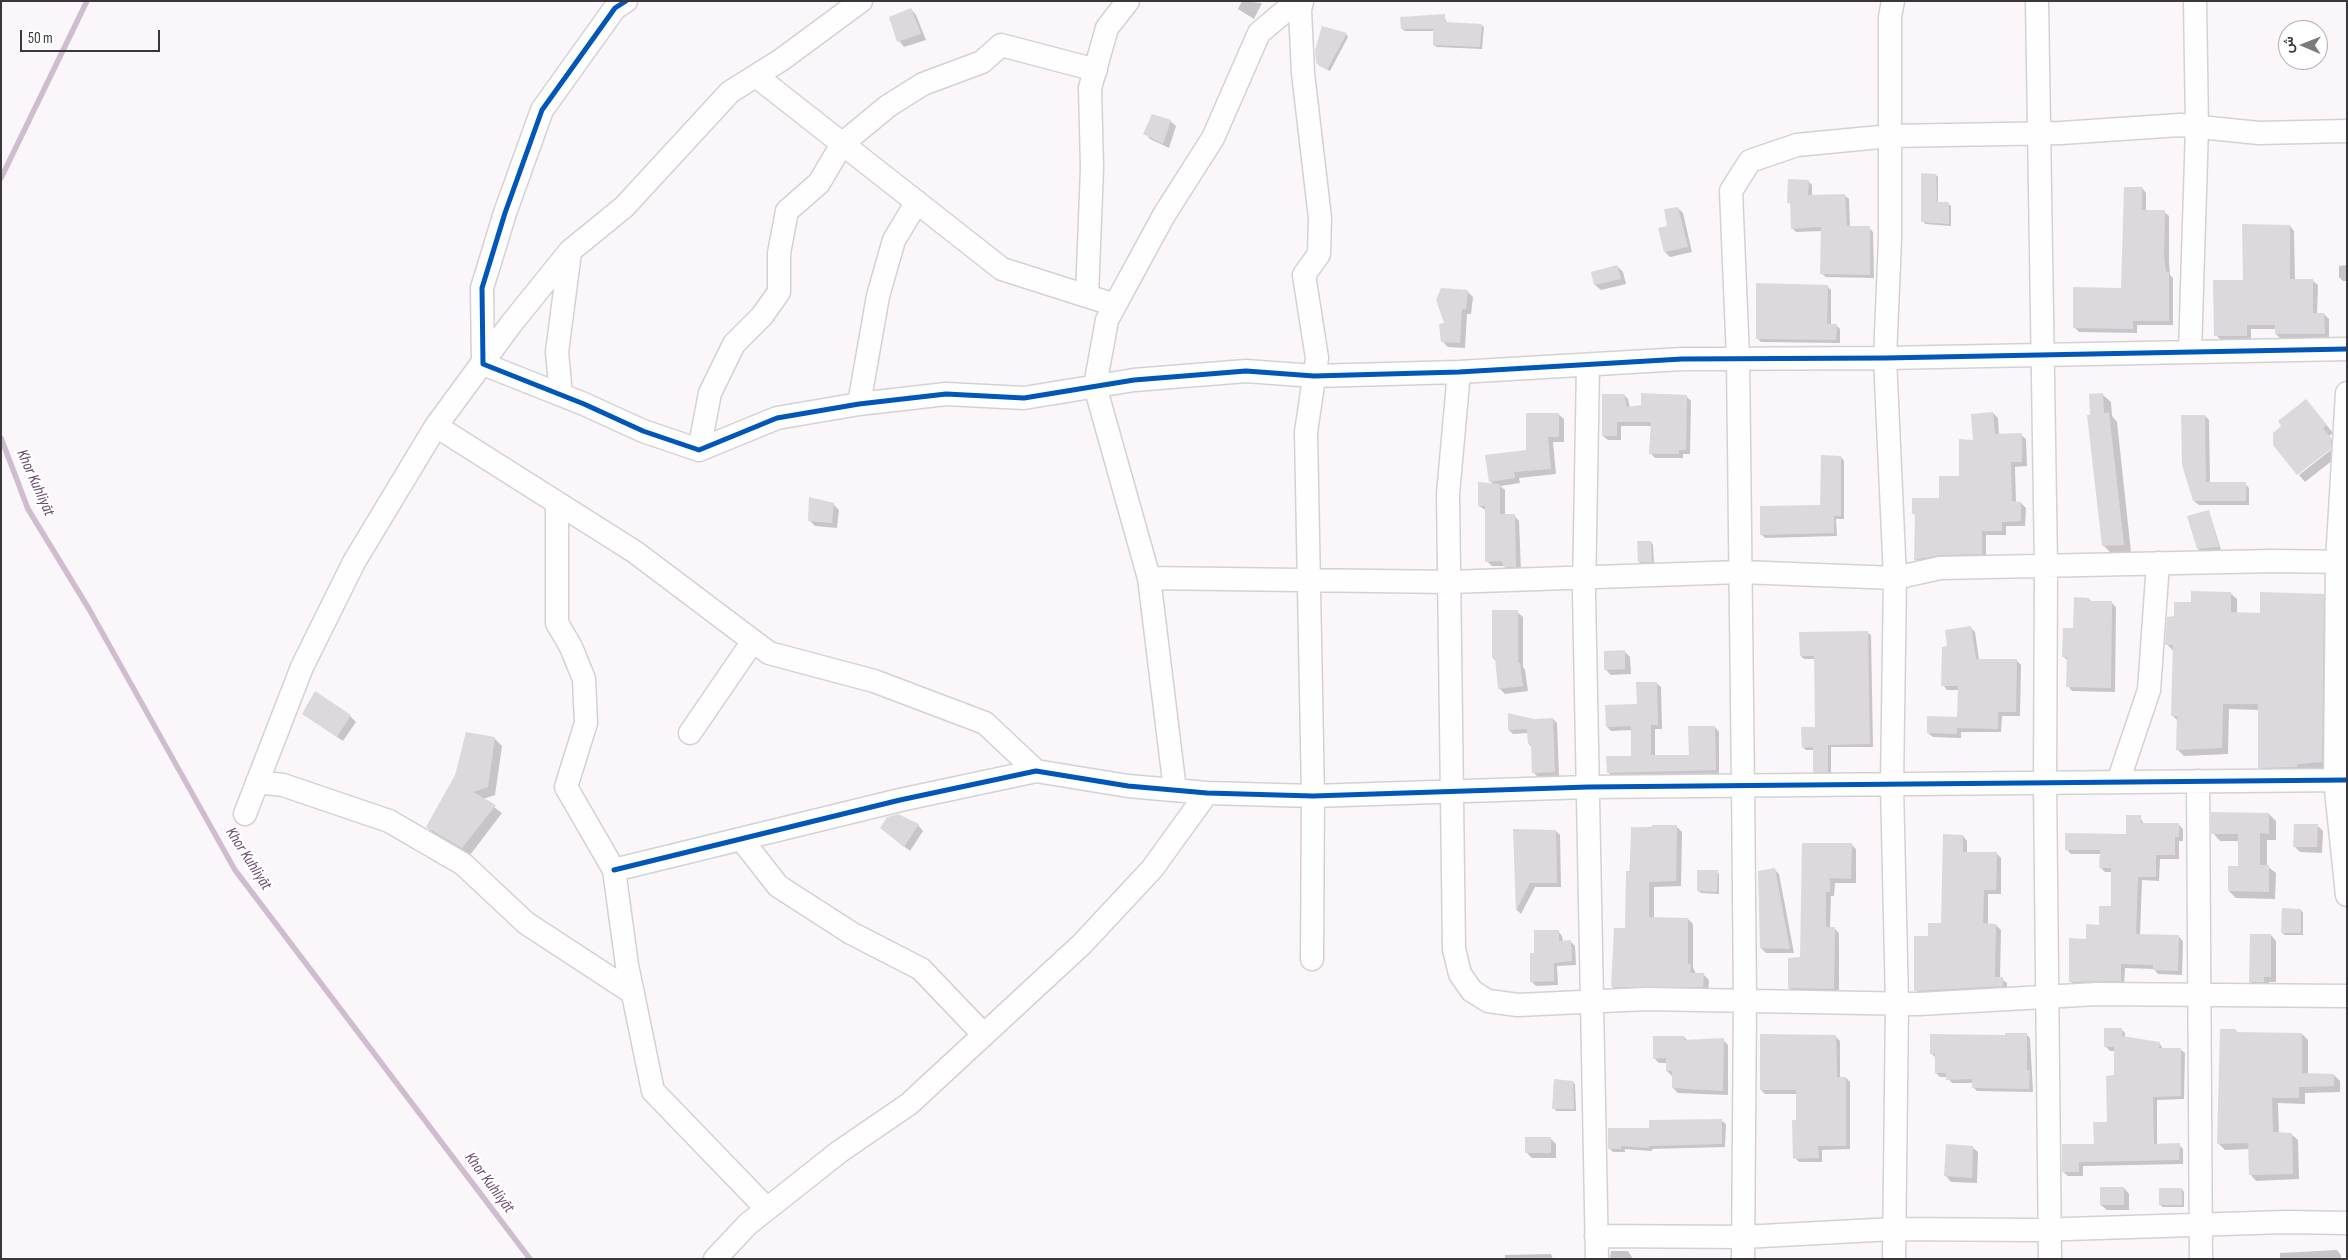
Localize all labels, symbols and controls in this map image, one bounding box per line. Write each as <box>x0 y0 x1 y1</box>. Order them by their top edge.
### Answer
scale bar <box>22 20 162 52</box>
north arrow <box>2278 20 2328 70</box>
text: 50 m <box>28 29 53 48</box>
text: ش <box>2280 36 2297 53</box>
water label: Khor Kuhliyāt <box>12 447 58 519</box>
water label: Khor Kuhliyāt <box>221 824 275 894</box>
water label: Khor Kuhliyāt <box>460 1149 518 1217</box>

